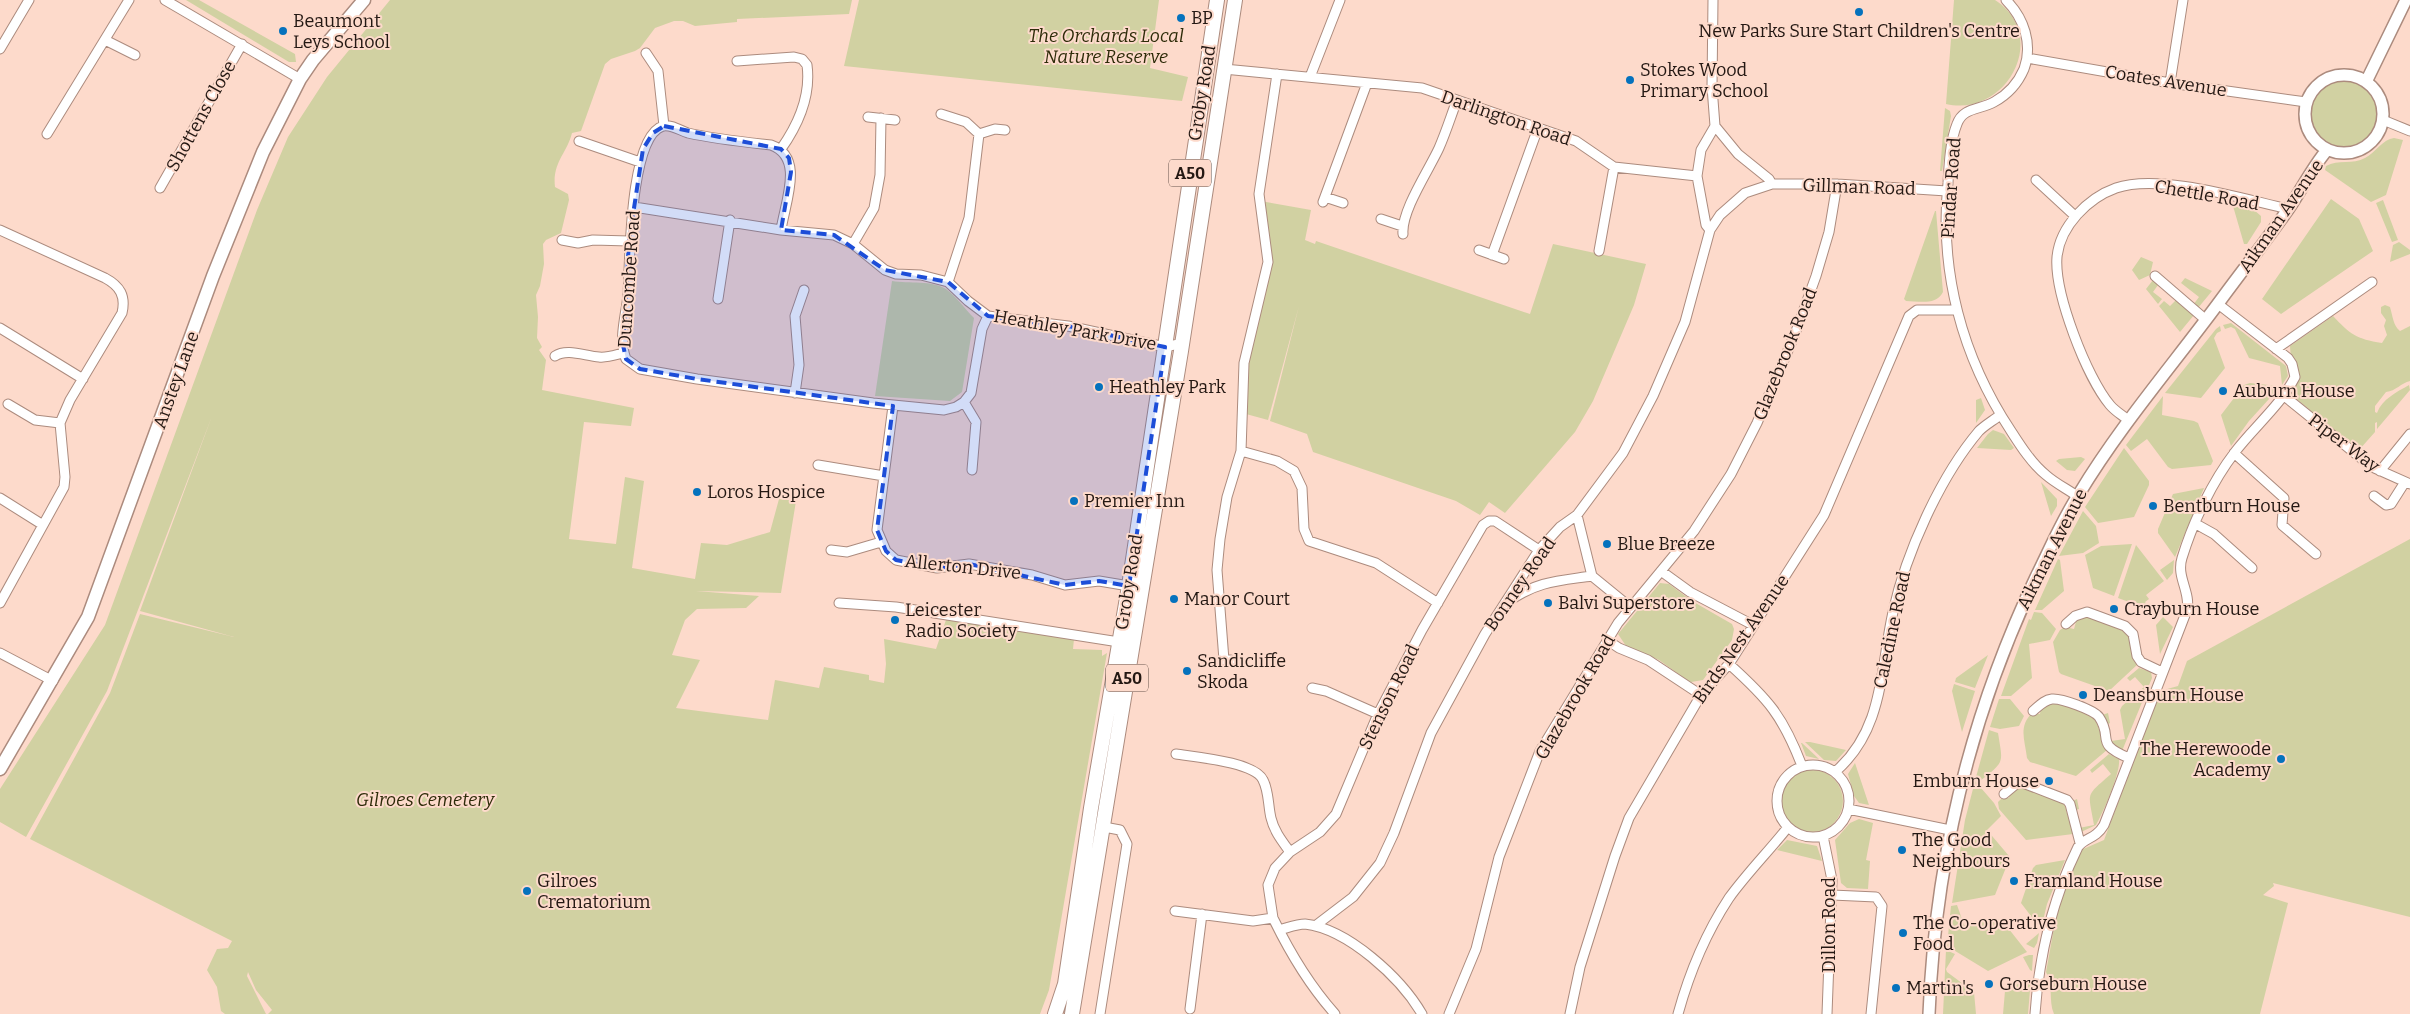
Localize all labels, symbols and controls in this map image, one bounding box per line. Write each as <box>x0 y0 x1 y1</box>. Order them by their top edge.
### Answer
marker: New Parks Sure Start Children's Centre <box>1853 6 1865 18</box>
place label: BP <box>1191 7 1213 29</box>
place label: Beaumont Leys School <box>293 10 390 53</box>
marker: BP <box>1175 12 1187 24</box>
place label: New Parks Sure Start Children's Centre <box>1698 20 2020 42</box>
marker: Beaumont Leys School <box>277 25 289 37</box>
park label: The Orchards Local Nature Reserve <box>1028 25 1184 68</box>
street label: Groby Road <box>1184 43 1220 142</box>
street label: Shottens Close <box>161 57 241 175</box>
place label: Stokes Wood Primary School <box>1640 59 1769 102</box>
street label: Coates Avenue <box>2104 61 2228 101</box>
marker: Stokes Wood Primary School <box>1624 74 1636 86</box>
street label: Darlington Road <box>1438 85 1574 151</box>
street label: Pindar Road <box>1936 136 1966 239</box>
street label: Aikman Avenue <box>2234 155 2328 277</box>
road number: A50 <box>1169 160 1211 187</box>
street label: Gillman Road <box>1802 174 1916 200</box>
street label: Chettle Road <box>2153 175 2261 215</box>
street label: Duncombe Road <box>613 209 645 349</box>
street label: Glazebrook Road <box>1748 284 1822 424</box>
street label: Heathley Park Drive <box>992 305 1158 355</box>
street label: Anstey Lane <box>148 328 204 432</box>
place label: Heathley Park <box>1109 376 1227 398</box>
place label: Auburn House <box>2233 380 2355 402</box>
marker: Heathley Park <box>1093 381 1105 393</box>
marker: Auburn House <box>2217 385 2229 397</box>
street label: Piper Way <box>2304 409 2384 477</box>
place label: Loros Hospice <box>707 481 825 503</box>
street label: Aikman Avenue <box>2012 485 2092 613</box>
marker: Loros Hospice <box>691 486 703 498</box>
place label: Premier Inn <box>1084 490 1186 512</box>
marker: Premier Inn <box>1068 495 1080 507</box>
place label: Bentburn House <box>2163 495 2300 517</box>
marker: Bentburn House <box>2147 500 2159 512</box>
street label: Groby Road <box>1111 532 1147 631</box>
street label: Bonney Road <box>1480 533 1561 635</box>
place label: Blue Breeze <box>1617 533 1715 555</box>
marker: Blue Breeze <box>1601 538 1613 550</box>
street label: Allerton Drive <box>904 550 1022 584</box>
street label: Caledine Road <box>1869 569 1915 691</box>
street label: Birds Nest Avenue <box>1688 570 1794 708</box>
place label: Manor Court <box>1184 588 1290 610</box>
place label: Balvi Superstore <box>1558 592 1695 614</box>
marker: Manor Court <box>1168 593 1180 605</box>
marker: Balvi Superstore <box>1542 597 1554 609</box>
place label: Crayburn House <box>2124 598 2259 620</box>
place label: Leicester Radio Society <box>905 599 1018 642</box>
marker: Crayburn House <box>2108 603 2120 615</box>
marker: Leicester Radio Society <box>889 614 901 626</box>
street label: Glazebrook Road <box>1530 630 1620 764</box>
street label: Stenson Road <box>1354 641 1424 753</box>
place label: Sandicliffe Skoda <box>1197 650 1286 693</box>
road number: A50 <box>1106 664 1148 691</box>
marker: Sandicliffe Skoda <box>1181 665 1193 677</box>
place label: Deansburn House <box>2093 684 2244 706</box>
marker: Deansburn House <box>2077 689 2089 701</box>
place label: The Herewoode Academy <box>2140 738 2271 781</box>
marker: The Herewoode Academy <box>2275 753 2287 765</box>
place label: Emburn House <box>1913 770 2039 792</box>
marker: Emburn House <box>2043 775 2055 787</box>
park label: Gilroes Cemetery <box>356 789 495 811</box>
place label: The Good Neighbours <box>1912 829 2010 872</box>
marker: The Good Neighbours <box>1896 844 1908 856</box>
place label: Gilroes Crematorium <box>537 870 651 913</box>
place label: Framland House <box>2024 870 2163 892</box>
marker: Framland House <box>2008 875 2020 887</box>
street label: Dillon Road <box>1818 877 1840 973</box>
marker: Gilroes Crematorium <box>521 885 533 897</box>
place label: The Co-operative Food <box>1913 912 2056 955</box>
marker: The Co-operative Food <box>1897 927 1909 939</box>
place label: Gorseburn House <box>1999 973 2147 995</box>
place label: Martin's <box>1906 977 1974 999</box>
marker: Gorseburn House <box>1983 978 1995 990</box>
marker: Martin's <box>1890 982 1902 994</box>

